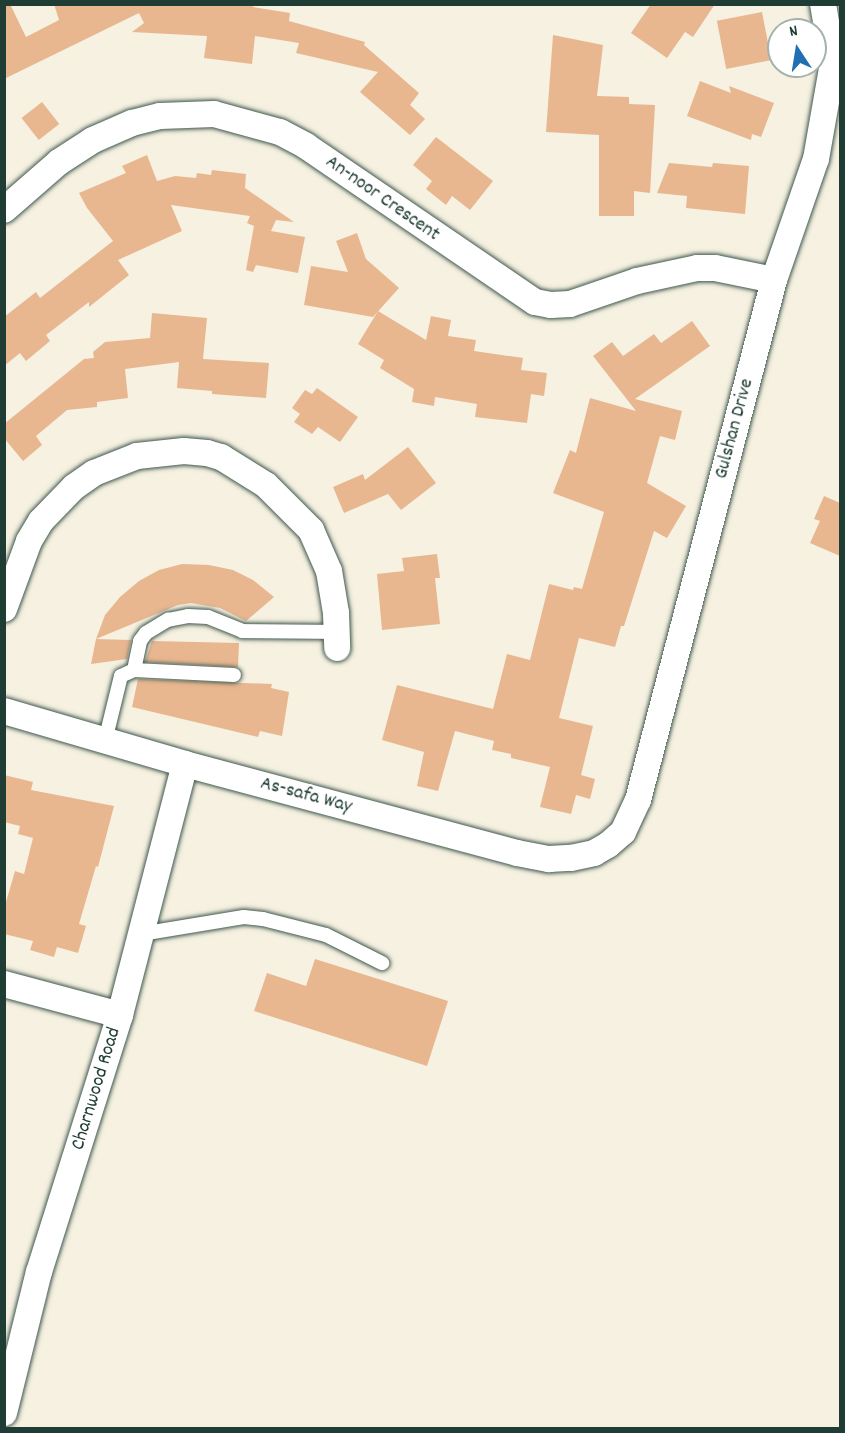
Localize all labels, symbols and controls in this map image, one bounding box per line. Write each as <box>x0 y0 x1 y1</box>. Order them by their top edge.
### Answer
north arrow <box>767 18 827 78</box>
text: N <box>787 20 800 44</box>
street label: An-noor Crescent <box>320 151 444 247</box>
street label: Gulshan Drive <box>710 376 760 482</box>
street label: As-safa Way <box>258 772 354 820</box>
street label: Charnwood Road <box>67 1025 127 1153</box>

